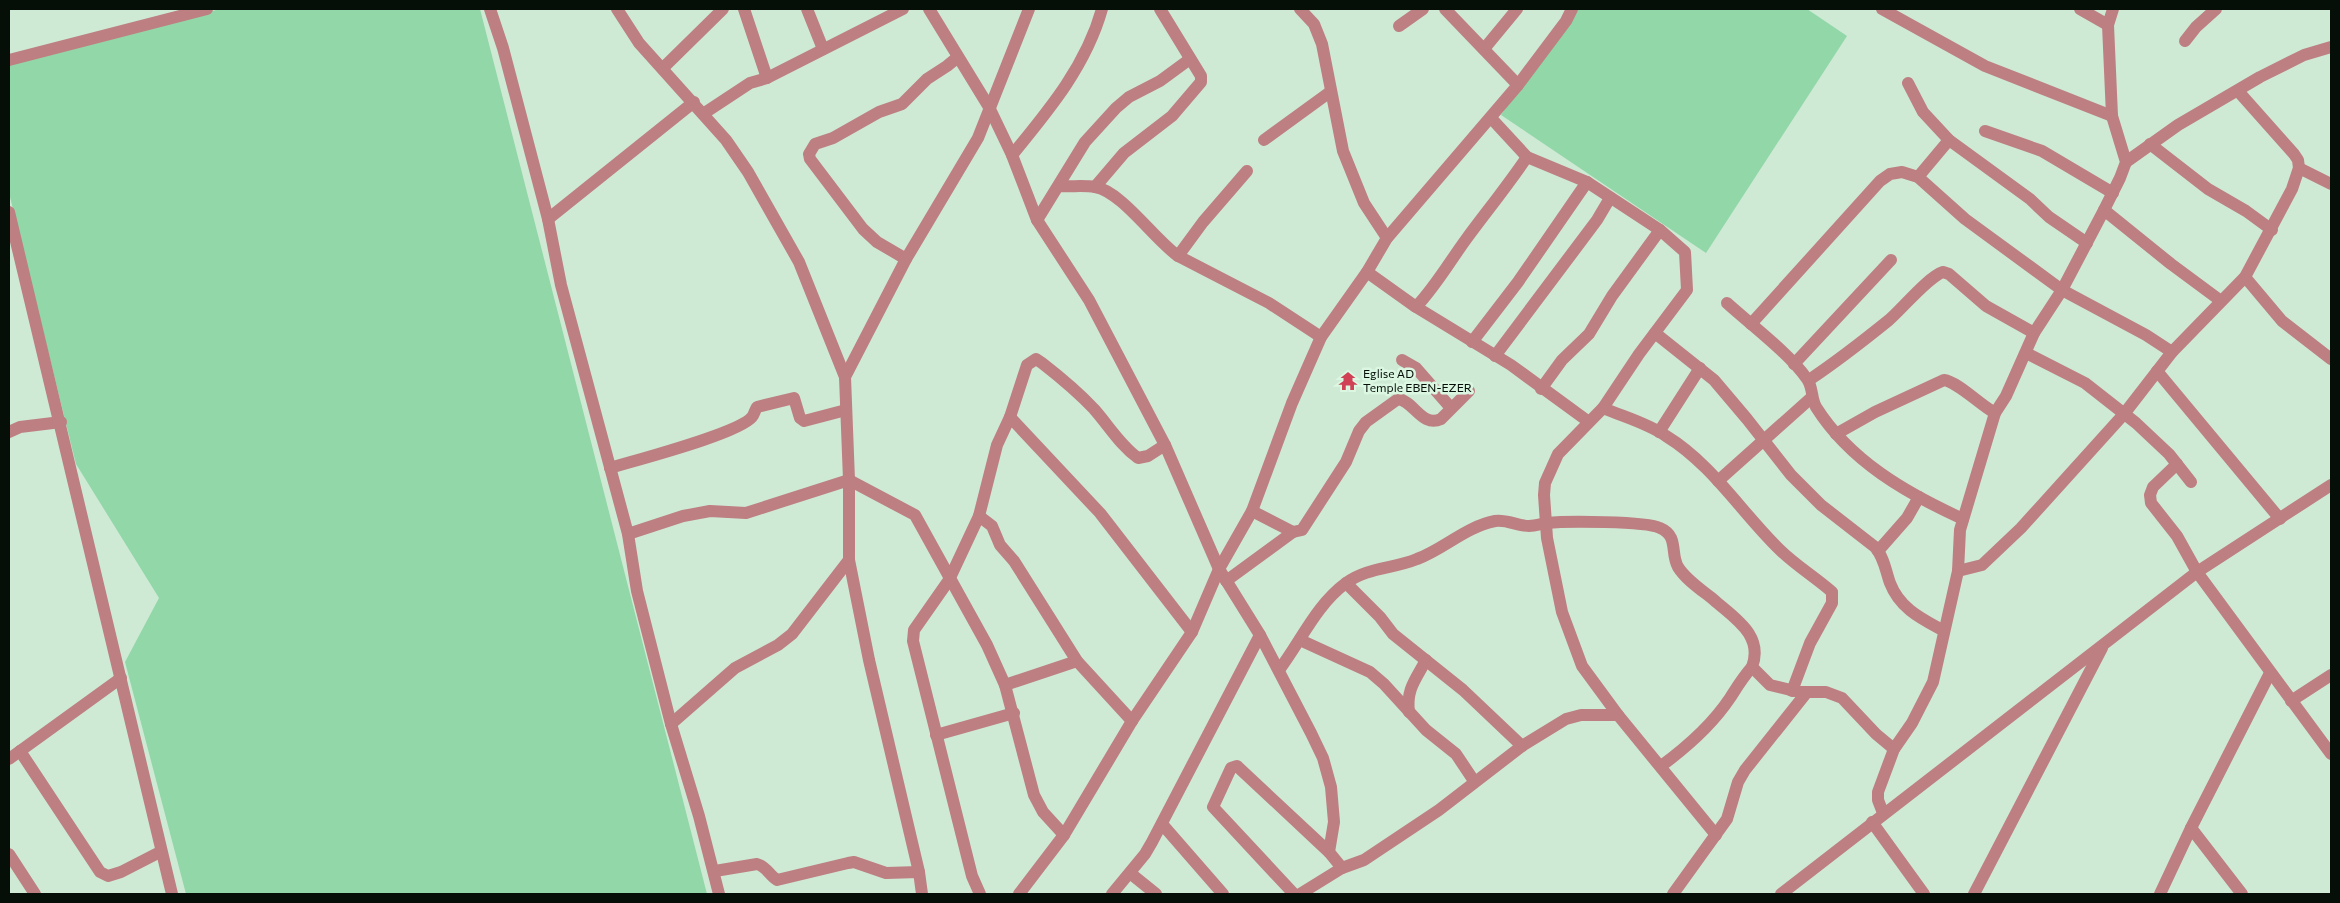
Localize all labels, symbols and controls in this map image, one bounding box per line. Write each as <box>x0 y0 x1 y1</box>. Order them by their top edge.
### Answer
place label: Eglise AD Temple EBEN-EZER <box>1363 366 1472 394</box>
temple icon: Eglise AD Temple EBEN-EZER <box>1337 370 1359 392</box>

